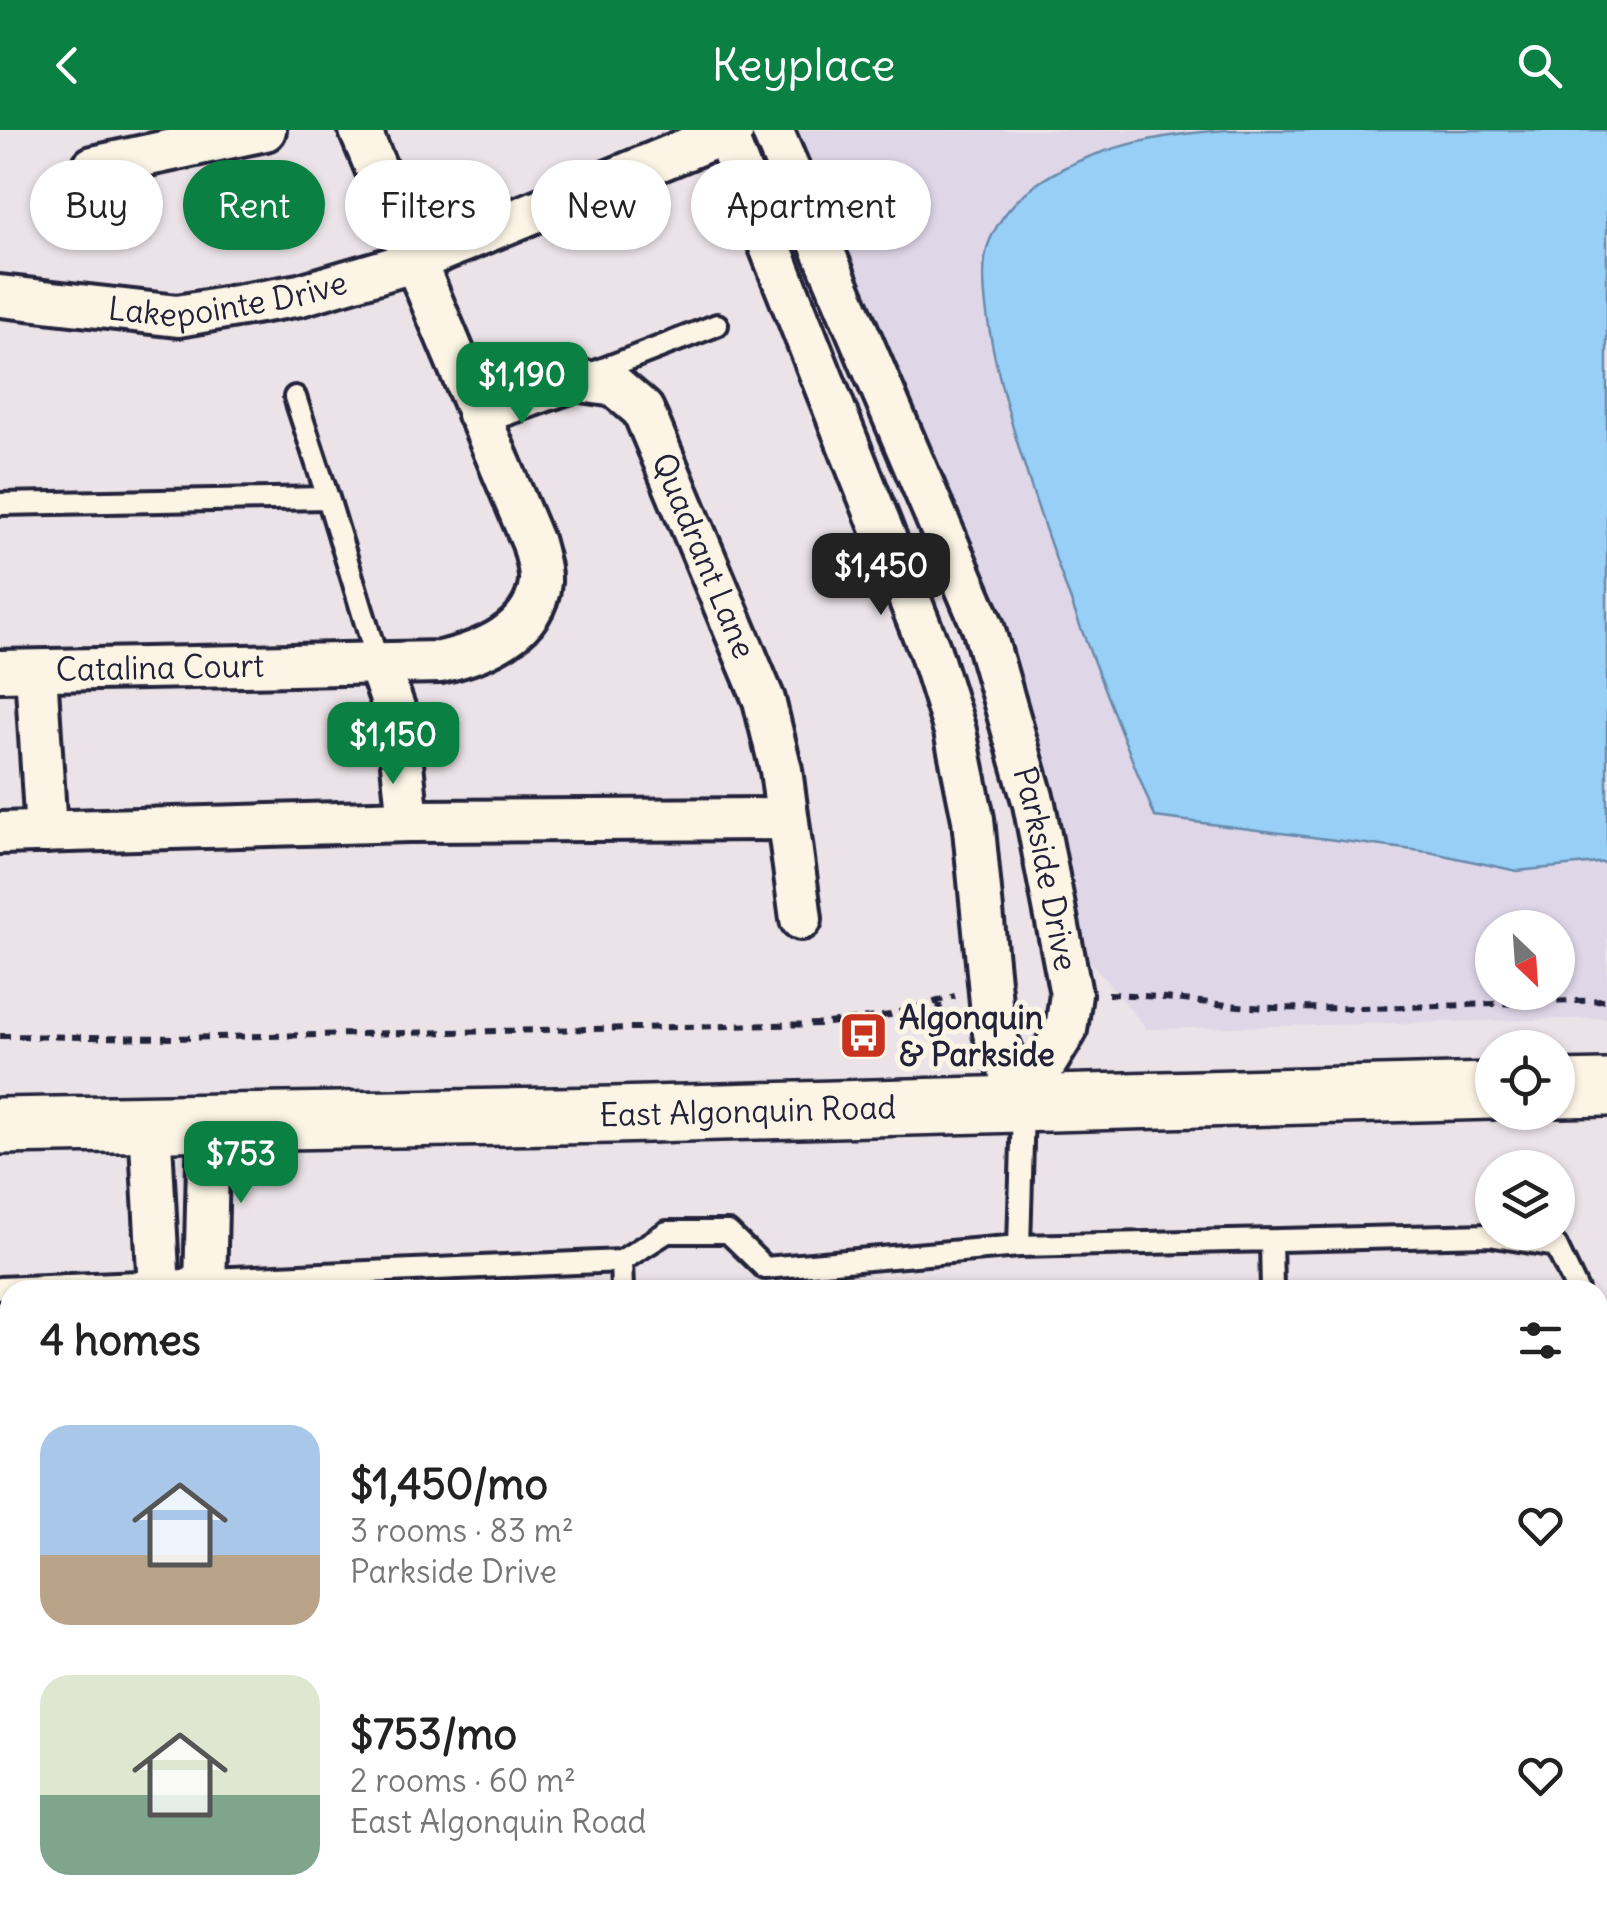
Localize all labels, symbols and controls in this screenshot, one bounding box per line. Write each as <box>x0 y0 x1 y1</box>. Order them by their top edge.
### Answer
text: Keyplace <box>711 37 896 93</box>
icon: back <box>40 38 95 93</box>
icon: search <box>1512 38 1567 93</box>
chip: Buy <box>30 160 163 250</box>
chip: Rent <box>183 160 325 250</box>
chip: Filters <box>345 160 511 250</box>
chip: New <box>531 160 671 250</box>
chip: Apartment <box>691 160 931 250</box>
street label: Lakepointe Drive <box>106 261 352 336</box>
pin: $1,190 <box>441 342 603 427</box>
text: $1,190 <box>478 354 566 395</box>
street label: Quadrant Lane <box>643 447 765 664</box>
pin: $1,450 <box>800 533 962 618</box>
text: $1,450 <box>834 545 928 586</box>
street label: Catalina Court <box>55 645 265 690</box>
pin: $1,150 <box>312 702 474 787</box>
text: $1,150 <box>349 714 437 755</box>
street label: Parkside Drive <box>1004 762 1087 974</box>
north arrow <box>1475 910 1575 1010</box>
map controls <box>1475 910 1575 1250</box>
place label: Algonquin & Parkside <box>899 997 1055 1075</box>
bus stop icon: Algonquin & Parkside <box>838 1010 890 1062</box>
button: locate <box>1475 1030 1575 1130</box>
street label: East Algonquin Road <box>599 1086 897 1135</box>
pin: $753 <box>182 1121 300 1206</box>
text: $753 <box>206 1133 276 1174</box>
button: layers <box>1475 1150 1575 1250</box>
icon: filters <box>1513 1313 1568 1368</box>
text: 4 homes <box>40 1314 201 1366</box>
text: $1,450/mo <box>350 1458 548 1510</box>
icon: home <box>120 1465 240 1585</box>
icon: heart <box>1513 1498 1568 1553</box>
text: 3 rooms · 83 m² <box>350 1510 574 1551</box>
text: Parkside Drive <box>350 1551 557 1592</box>
text: $753/mo <box>350 1708 517 1760</box>
icon: home <box>120 1715 240 1835</box>
icon: heart <box>1513 1748 1568 1803</box>
text: 2 rooms · 60 m² <box>350 1760 576 1801</box>
text: East Algonquin Road <box>350 1801 646 1842</box>

